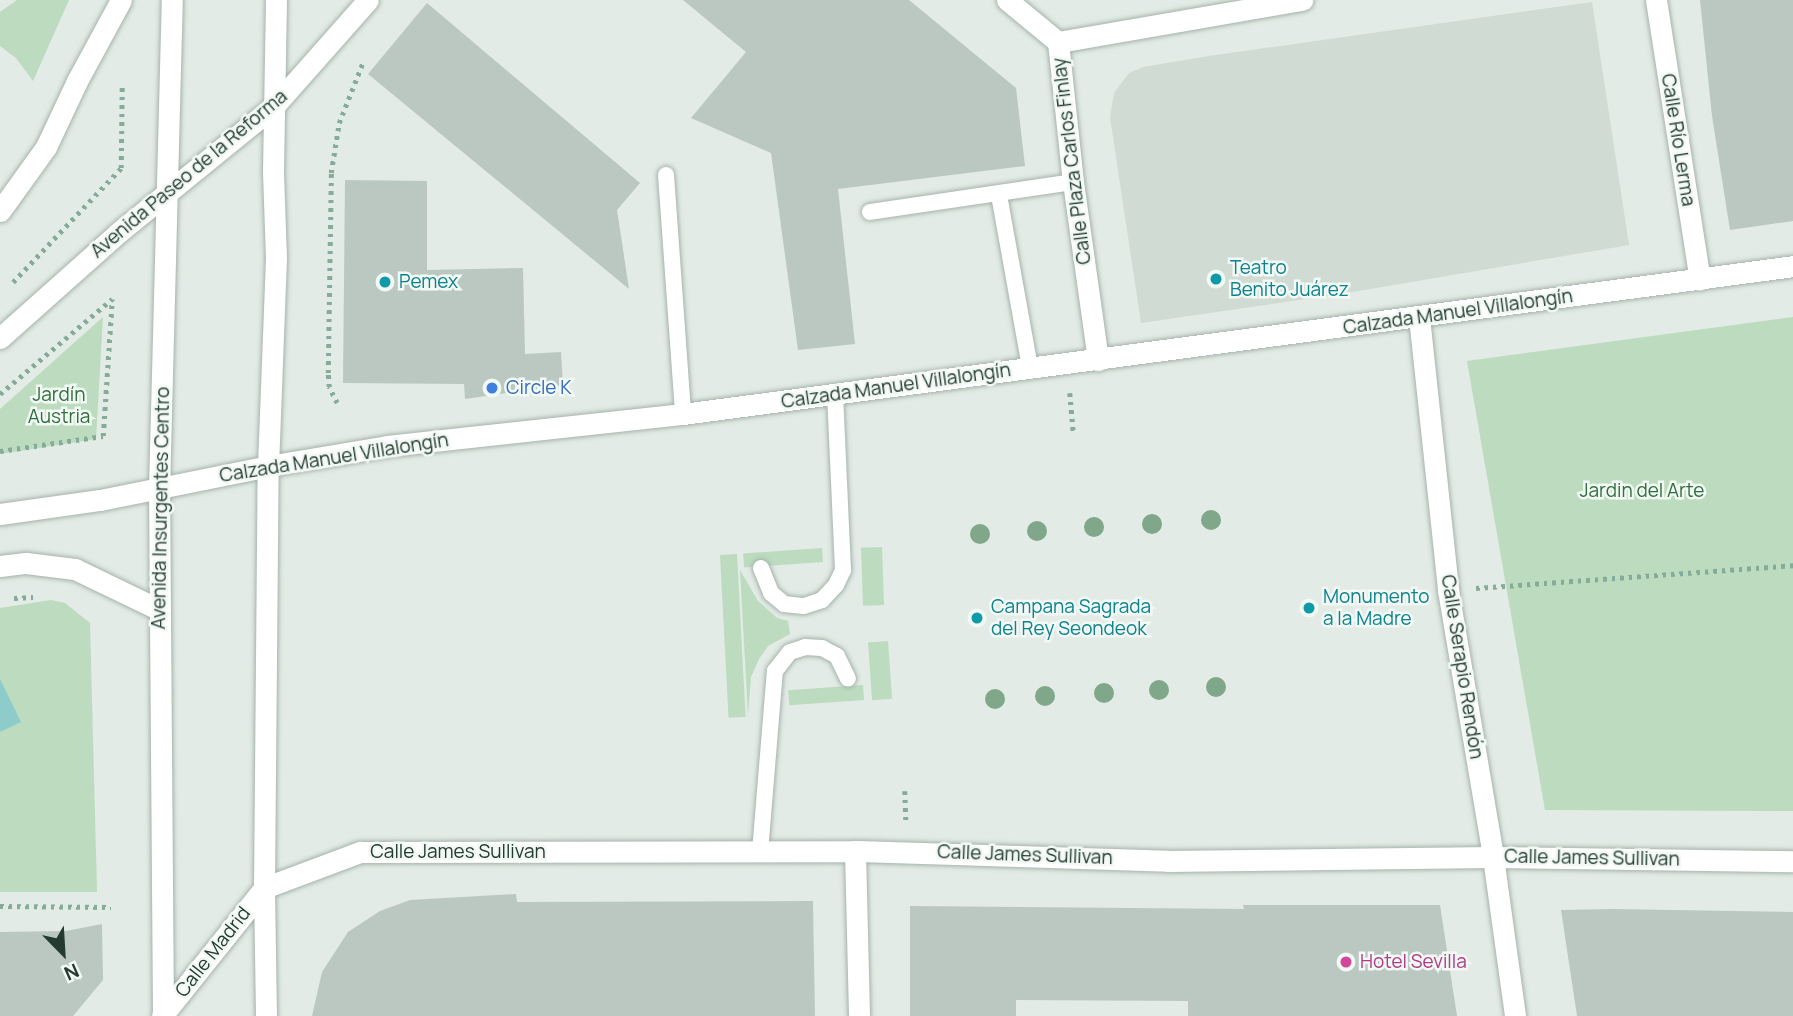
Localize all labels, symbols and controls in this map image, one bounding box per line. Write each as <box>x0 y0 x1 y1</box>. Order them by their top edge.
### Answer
street label: Calle Plaza Carlos Finlay <box>1048 56 1096 266</box>
street label: Calle Río Lerma <box>1656 72 1700 208</box>
street label: Avenida Paseo de la Reforma <box>86 85 292 263</box>
place label: Teatro Benito Juárez <box>1230 257 1349 301</box>
place label: Pemex <box>399 271 458 293</box>
marker: Teatro Benito Juárez <box>1208 271 1224 287</box>
marker: Pemex <box>377 274 393 290</box>
street label: Calzada Manuel Villalongín <box>1342 285 1574 339</box>
street label: Calzada Manuel Villalongín <box>780 359 1012 413</box>
place label: Circle K <box>506 377 572 399</box>
marker: Circle K <box>484 380 500 396</box>
park label: Jardín Austria <box>28 384 90 428</box>
street label: Avenida Insurgentes Centro <box>147 386 175 630</box>
street label: Calzada Manuel Villalongín <box>218 429 450 487</box>
park label: Jardin del Arte <box>1580 480 1704 502</box>
street label: Calle Serapio Rendón <box>1436 573 1488 761</box>
place label: Monumento a la Madre <box>1323 586 1429 630</box>
place label: Campana Sagrada del Rey Seondeok <box>991 596 1151 640</box>
marker: Monumento a la Madre <box>1301 600 1317 616</box>
marker: Campana Sagrada del Rey Seondeok <box>969 610 985 626</box>
street label: Calle James Sullivan <box>370 841 546 863</box>
street label: Calle James Sullivan <box>937 841 1113 869</box>
street label: Calle James Sullivan <box>1504 845 1680 871</box>
street label: Calle Madrid <box>171 902 255 1002</box>
north arrow <box>28 918 98 988</box>
place label: Hotel Sevilla <box>1360 951 1467 973</box>
marker: Hotel Sevilla <box>1338 954 1354 970</box>
text: N <box>60 958 83 987</box>

